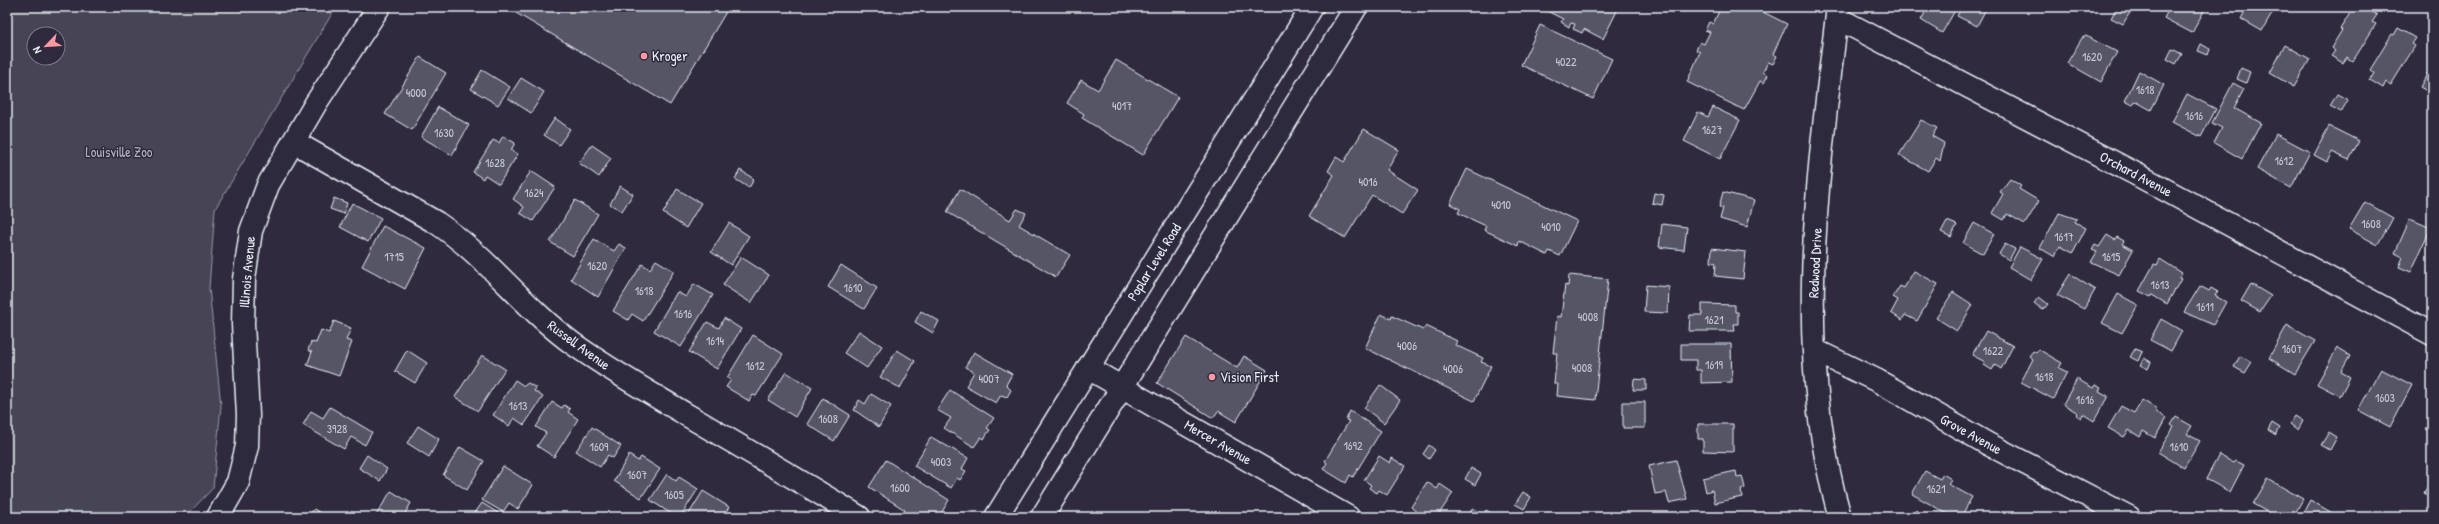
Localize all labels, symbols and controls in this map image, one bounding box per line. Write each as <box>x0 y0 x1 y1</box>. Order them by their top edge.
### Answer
north arrow <box>26 26 66 66</box>
text: N <box>29 44 45 56</box>
place label: Kroger <box>652 46 688 66</box>
house number: 1620 <box>2082 48 2102 65</box>
marker: Kroger <box>639 51 649 61</box>
house number: 4022 <box>1555 53 1577 70</box>
house number: 1618 <box>2136 81 2154 98</box>
house number: 4000 <box>406 84 426 101</box>
house number: 4017 <box>1112 97 1132 114</box>
house number: 1616 <box>2185 107 2203 124</box>
house number: 1627 <box>1702 121 1722 138</box>
house number: 1630 <box>434 124 454 141</box>
park label: Louisville Zoo <box>86 142 153 161</box>
street label: Orchard Avenue <box>2097 146 2176 201</box>
house number: 1612 <box>2274 152 2294 169</box>
house number: 1628 <box>485 154 505 171</box>
house number: 4016 <box>1358 173 1378 190</box>
house number: 1624 <box>524 184 544 201</box>
house number: 4010 <box>1491 196 1511 213</box>
house number: 1608 <box>2361 215 2381 232</box>
house number: 4010 <box>1541 218 1561 235</box>
street label: Poplar Level Road <box>1122 219 1186 305</box>
street label: Redwood Drive <box>1803 227 1826 299</box>
house number: 1617 <box>2054 228 2074 245</box>
street label: Illinois Avenue <box>234 235 259 308</box>
house number: 1715 <box>384 248 404 265</box>
house number: 1615 <box>2102 248 2120 265</box>
house number: 1620 <box>587 257 607 274</box>
house number: 1613 <box>2151 276 2169 293</box>
house number: 1610 <box>844 279 862 296</box>
house number: 1618 <box>635 282 653 299</box>
house number: 1611 <box>2196 298 2214 315</box>
house number: 1616 <box>674 305 692 322</box>
house number: 4008 <box>1578 308 1598 325</box>
house number: 1621 <box>1704 311 1724 328</box>
street label: Russell Avenue <box>544 315 615 374</box>
house number: 1614 <box>706 332 724 349</box>
house number: 4006 <box>1397 337 1417 354</box>
house number: 1607 <box>2282 340 2302 357</box>
house number: 1622 <box>1983 342 2004 359</box>
house number: 1619 <box>1705 356 1724 373</box>
house number: 1612 <box>745 357 765 374</box>
house number: 4008 <box>1572 359 1592 376</box>
house number: 4006 <box>1443 360 1463 377</box>
place label: Vision First <box>1220 367 1279 386</box>
house number: 1618 <box>2035 368 2053 385</box>
house number: 4007 <box>978 370 1000 387</box>
marker: Vision First <box>1207 372 1217 382</box>
house number: 1603 <box>2375 389 2395 406</box>
house number: 1616 <box>2076 391 2094 408</box>
house number: 1613 <box>509 397 527 414</box>
street label: Grove Avenue <box>1937 409 2006 458</box>
house number: 1608 <box>818 410 838 427</box>
street label: Mercer Avenue <box>1181 415 1256 469</box>
house number: 3928 <box>327 420 347 437</box>
house number: 1692 <box>1343 437 1363 454</box>
house number: 1609 <box>590 438 609 455</box>
house number: 1610 <box>2170 438 2188 455</box>
house number: 4003 <box>931 453 951 470</box>
house number: 1607 <box>627 466 647 483</box>
house number: 1600 <box>890 479 910 496</box>
house number: 1621 <box>1926 480 1946 497</box>
house number: 1605 <box>664 486 684 503</box>

